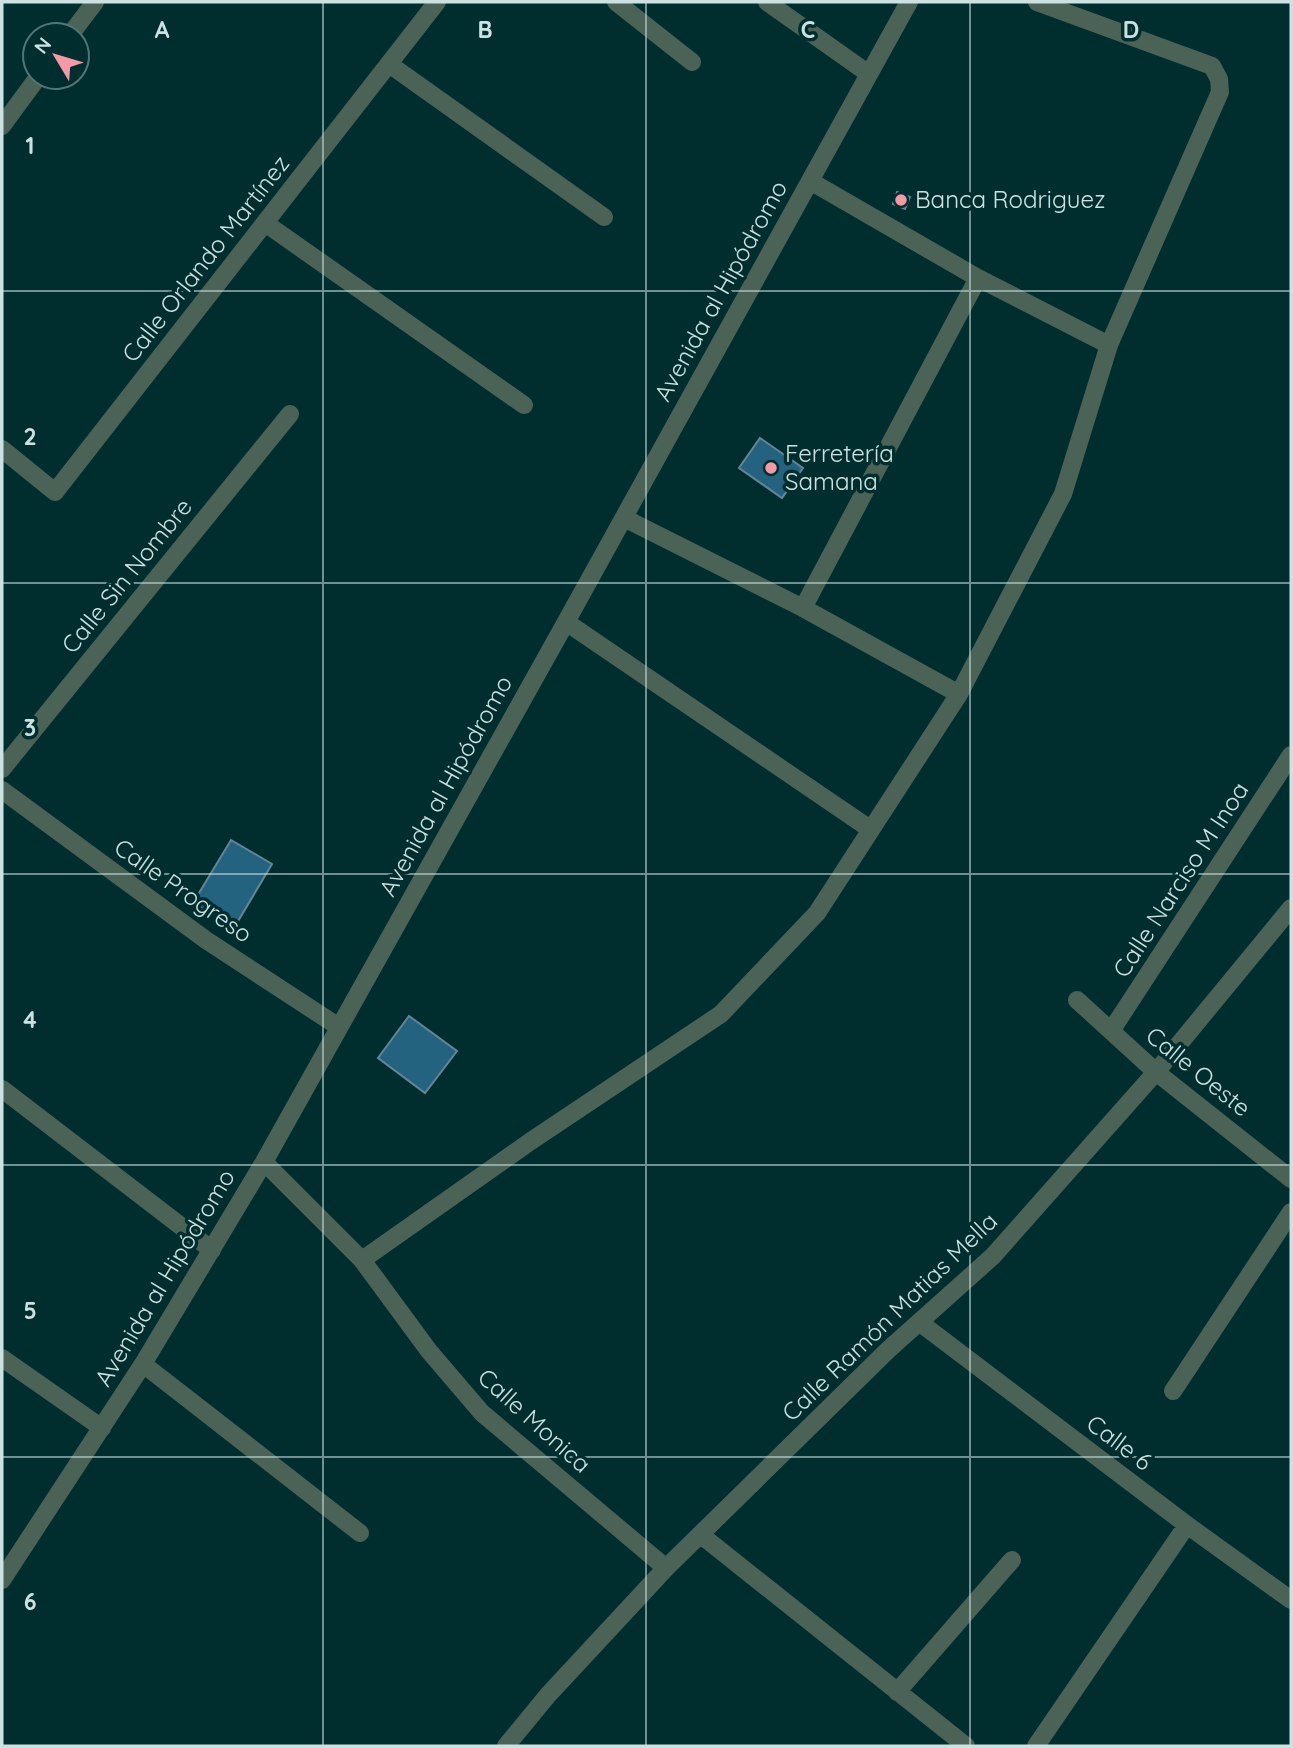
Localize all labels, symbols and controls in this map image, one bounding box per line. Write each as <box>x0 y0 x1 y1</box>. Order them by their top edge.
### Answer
text: A <box>155 15 170 44</box>
text: B <box>477 15 493 44</box>
text: C <box>801 15 815 44</box>
text: D <box>1123 15 1139 44</box>
north arrow <box>21 21 91 91</box>
text: N <box>29 33 56 58</box>
text: 1 <box>26 131 34 160</box>
street label: Calle Orlando Martínez <box>115 149 295 368</box>
street label: Avenida al Hipódromo <box>647 175 793 406</box>
place label: Banca Rodriguez <box>915 184 1105 214</box>
marker: Banca Rodriguez <box>893 192 909 208</box>
text: 2 <box>23 422 37 451</box>
place label: Ferretería Samana <box>785 438 894 496</box>
marker: Ferretería Samana <box>763 460 779 476</box>
street label: Calle Sin Nombre <box>55 492 198 659</box>
street label: Avenida al Hipódromo <box>372 670 518 901</box>
text: 3 <box>24 713 36 742</box>
street label: Calle Narciso M Inoa <box>1106 776 1255 983</box>
street label: Calle Progreso <box>109 832 258 949</box>
text: 4 <box>23 1005 37 1034</box>
street label: Calle Oeste <box>1140 1020 1257 1123</box>
street label: Avenida al Hipódromo <box>87 1164 241 1391</box>
street label: Calle Ramón Matias Mella <box>775 1206 1003 1427</box>
text: 5 <box>23 1296 37 1325</box>
street label: Calle Monica <box>472 1362 597 1479</box>
street label: Calle 6 <box>1081 1408 1158 1477</box>
text: 6 <box>24 1587 36 1616</box>

